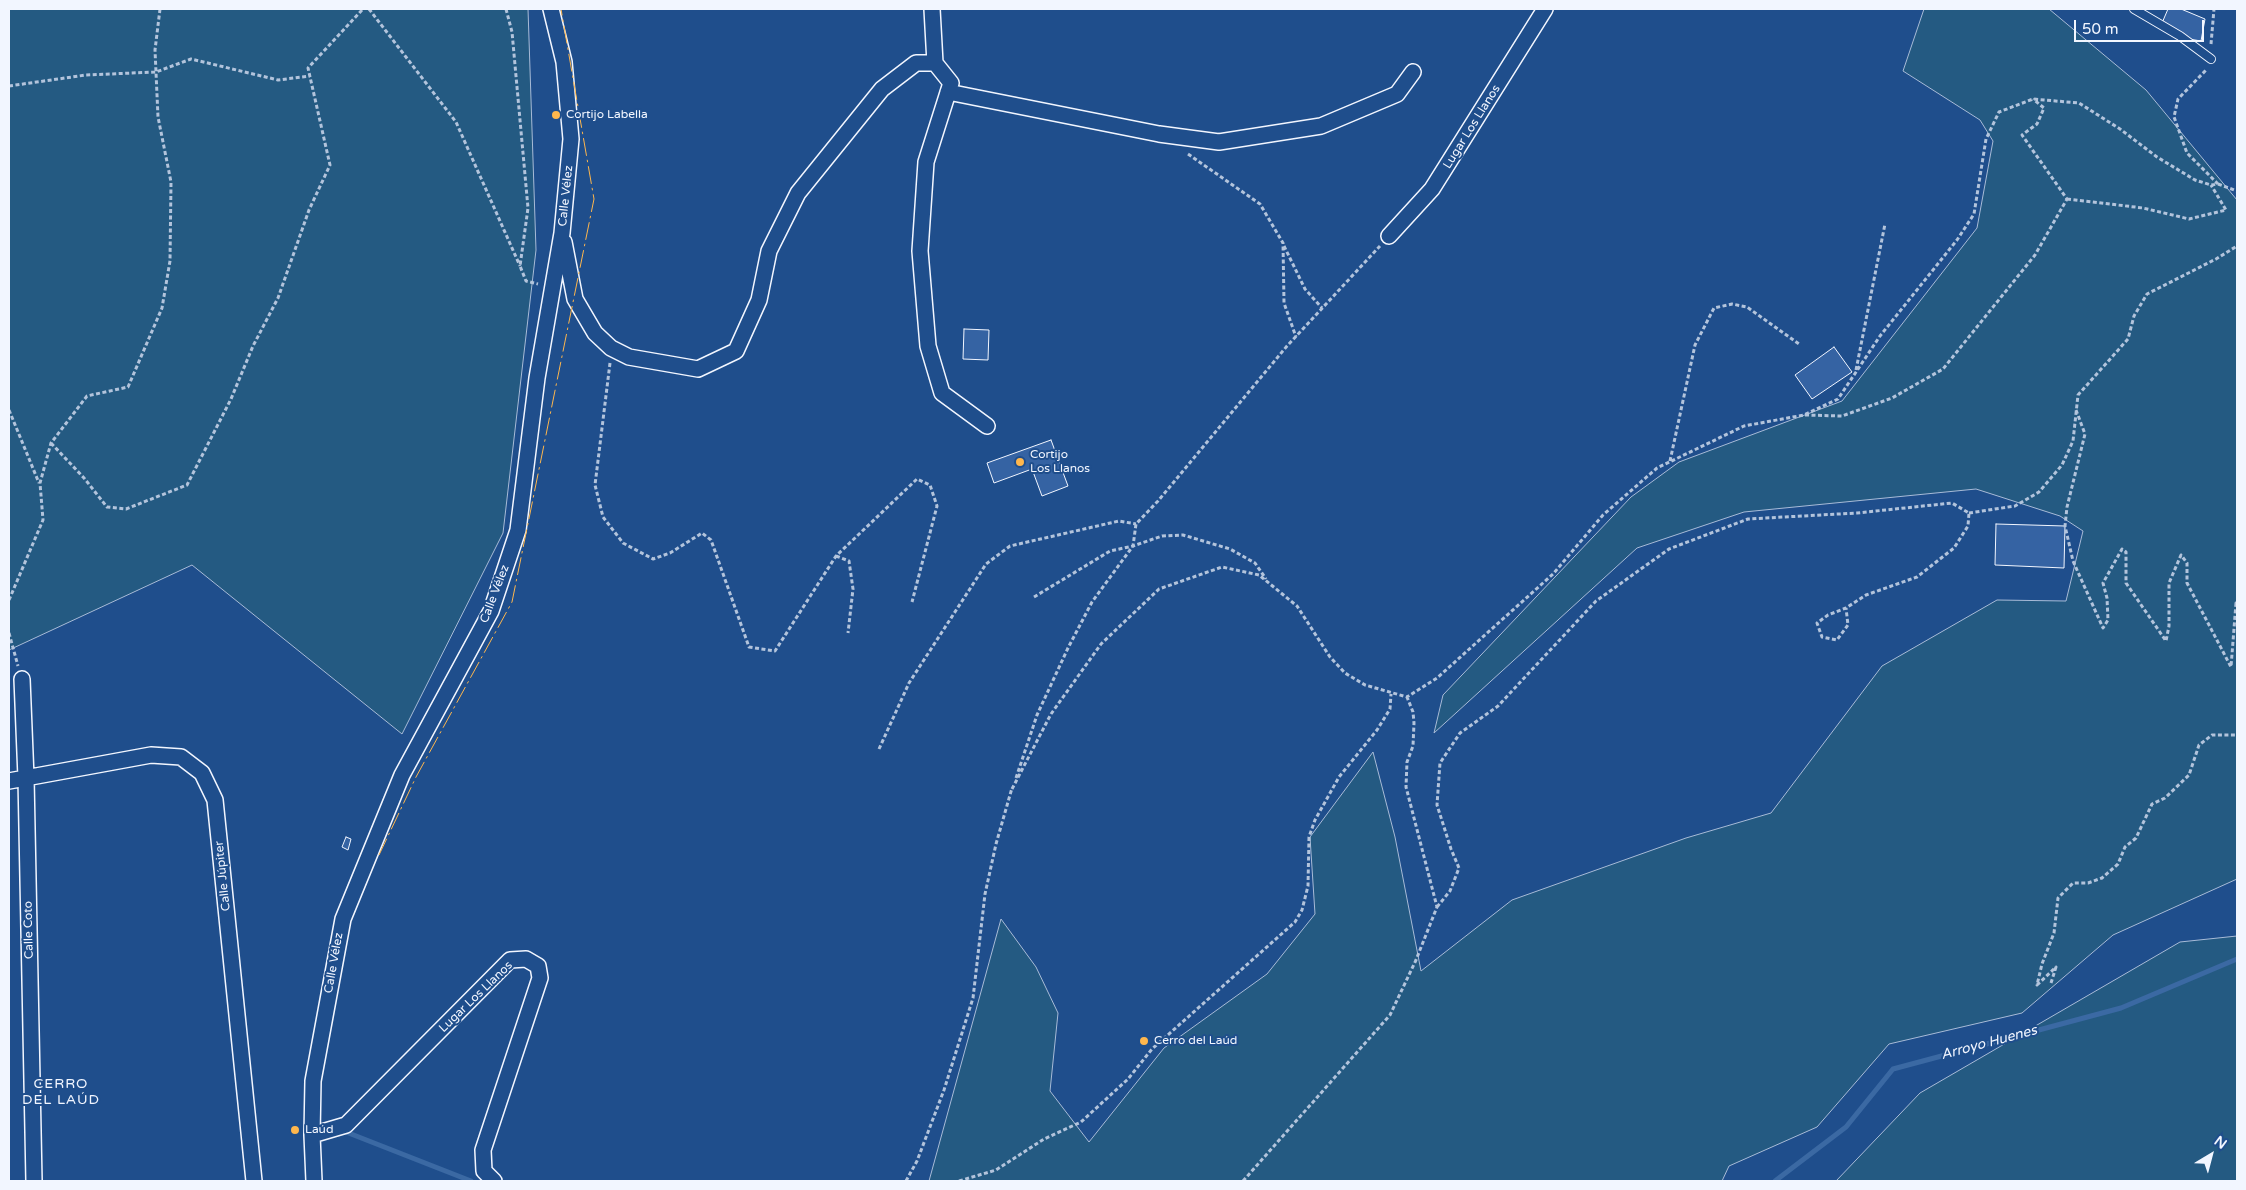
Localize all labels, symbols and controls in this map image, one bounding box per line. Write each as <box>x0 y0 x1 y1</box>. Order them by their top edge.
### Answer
scale bar <box>2076 10 2206 42</box>
text: 50 m <box>2082 20 2119 38</box>
street label: Lugar Los Llanos <box>1440 82 1504 172</box>
place label: Cortijo Labella <box>566 108 648 122</box>
marker: Cortijo Labella <box>550 109 562 121</box>
street label: Calle Vélez <box>556 165 576 227</box>
place label: Cortijo Los Llanos <box>1030 448 1090 476</box>
marker: Cortijo Los Llanos <box>1014 456 1026 468</box>
street label: Calle Vélez <box>477 563 513 625</box>
street label: Calle Júpiter <box>212 840 234 912</box>
street label: Calle Coto <box>21 901 37 959</box>
street label: Calle Vélez <box>322 932 346 994</box>
street label: Lugar Los Llanos <box>436 958 516 1036</box>
water label: Arroyo Huenes <box>1939 1022 2039 1064</box>
place label: Cerro del Laúd <box>1154 1034 1237 1048</box>
marker: Cerro del Laúd <box>1138 1035 1150 1047</box>
district label: CERRO DEL LAÚD <box>21 1076 101 1108</box>
place label: Laúd <box>305 1123 333 1137</box>
marker: Laúd <box>289 1124 301 1136</box>
north arrow <box>2186 1130 2236 1180</box>
text: N <box>2211 1132 2230 1153</box>

